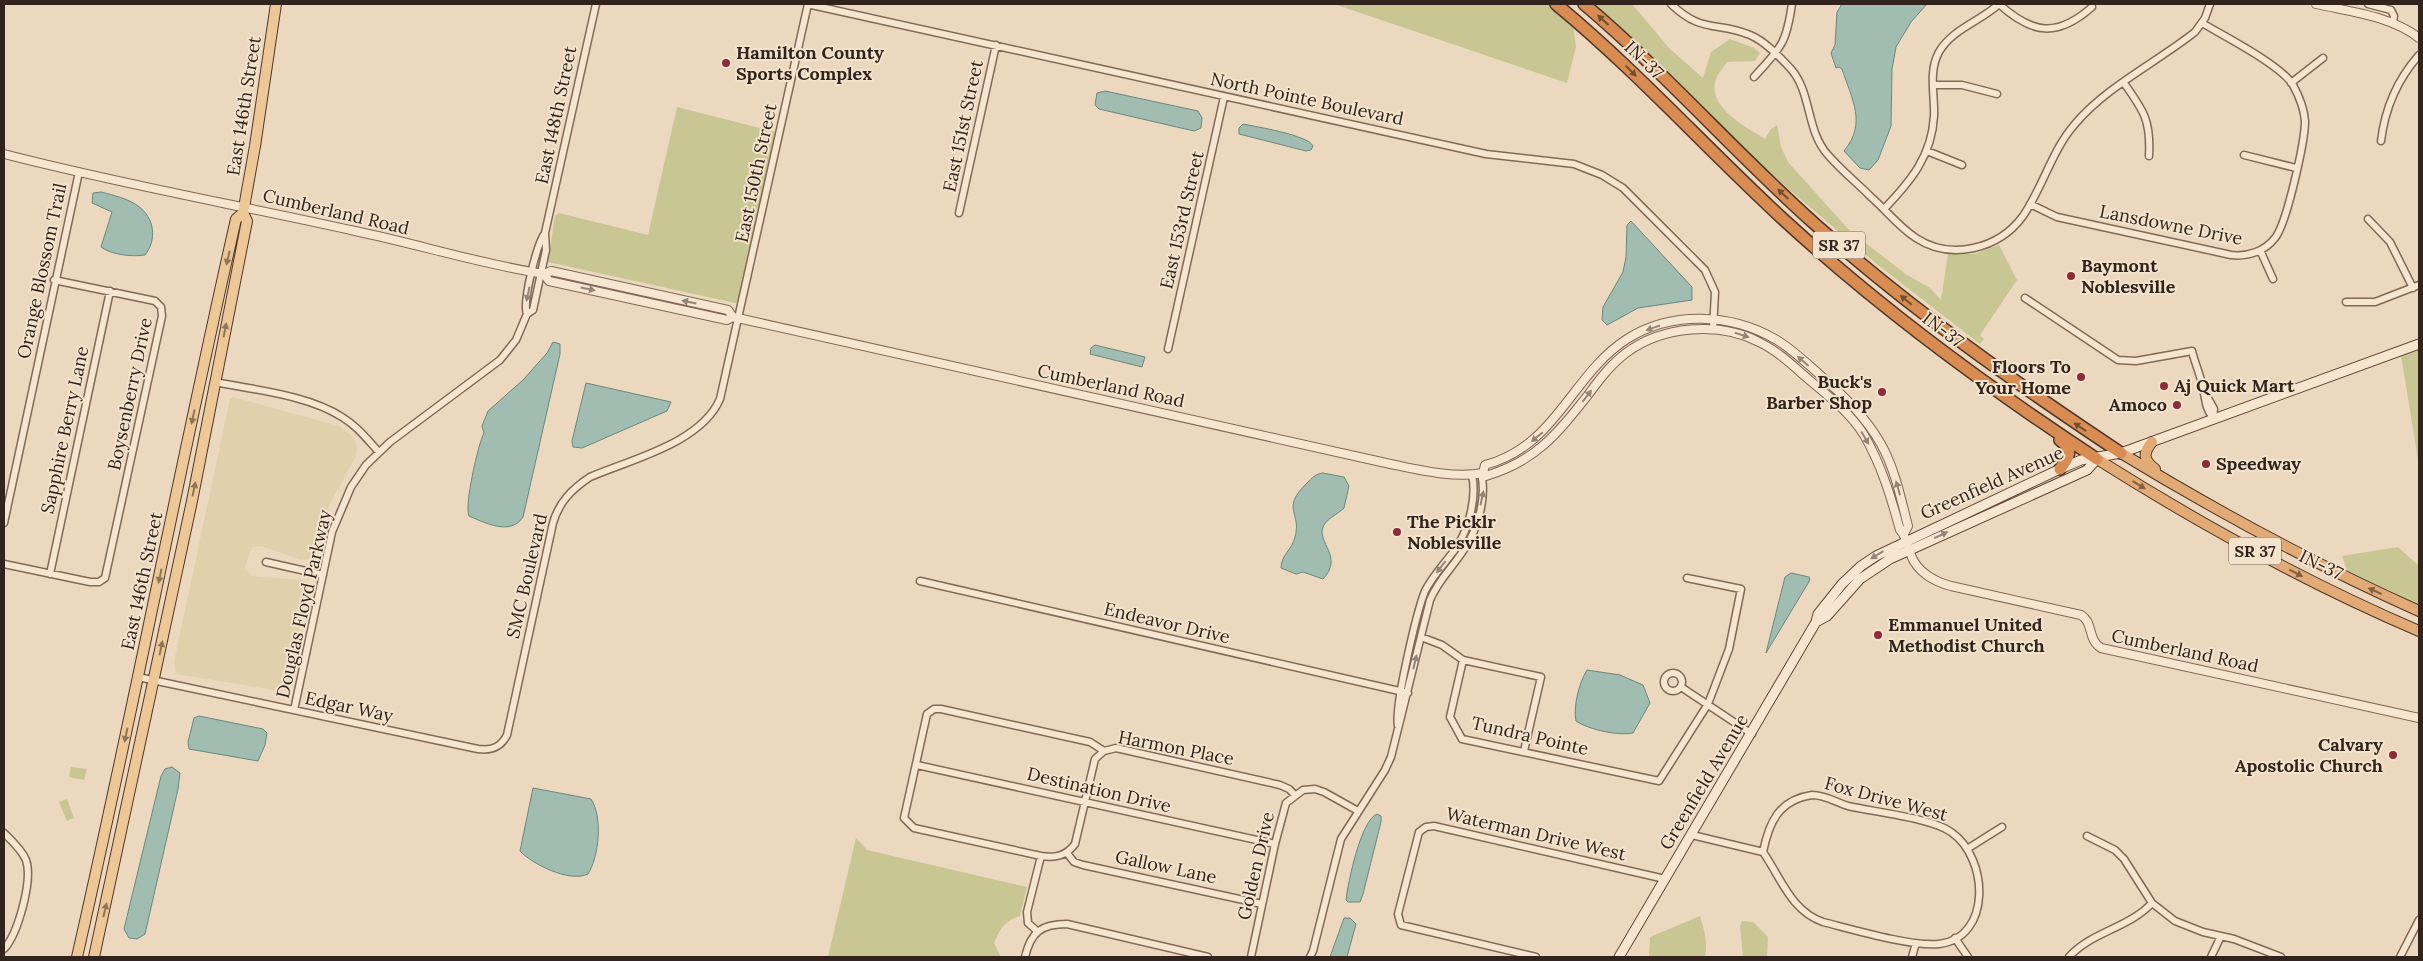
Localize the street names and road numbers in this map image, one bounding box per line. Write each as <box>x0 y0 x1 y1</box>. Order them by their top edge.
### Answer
street label: East 146th Street <box>221 35 266 177</box>
street label: IN-37 <box>1620 35 1669 84</box>
street label: East 148th Street <box>530 44 581 186</box>
street label: East 151st Street <box>937 58 988 194</box>
street label: North Pointe Boulevard <box>1209 67 1406 130</box>
street label: East 150th Street <box>730 101 781 245</box>
street label: East 153rd Street <box>1154 149 1209 291</box>
street label: Orange Blossom Trail <box>12 181 71 361</box>
street label: Cumberland Road <box>261 183 412 240</box>
street label: Lansdowne Drive <box>2098 199 2245 250</box>
road number: SR 37 <box>1813 232 1865 258</box>
street label: IN-37 <box>1918 307 1969 353</box>
street label: Boysenberry Drive <box>102 315 157 472</box>
street label: Sapphire Berry Lane <box>36 344 94 516</box>
street label: Cumberland Road <box>1035 359 1187 412</box>
street label: Greenfield Avenue <box>1917 441 2067 524</box>
street label: Douglas Floyd Parkway <box>271 507 336 700</box>
street label: East 146th Street <box>116 510 167 652</box>
street label: SMC Boulevard <box>501 511 552 641</box>
road number: SR 37 <box>2229 538 2281 564</box>
street label: IN-37 <box>2296 544 2347 585</box>
street label: Endeavor Drive <box>1102 597 1233 648</box>
street label: Cumberland Road <box>2109 624 2261 677</box>
street label: Edgar Way <box>303 686 396 727</box>
street label: Greenfield Avenue <box>1654 710 1753 854</box>
street label: Tundra Pointe <box>1469 711 1591 760</box>
street label: Harmon Place <box>1116 725 1236 770</box>
street label: Destination Drive <box>1025 762 1173 817</box>
street label: Fox Drive West <box>1822 771 1950 826</box>
street label: Waterman Drive West <box>1444 802 1628 865</box>
street label: Golden Drive <box>1232 809 1279 922</box>
street label: Gallow Lane <box>1113 845 1219 889</box>

